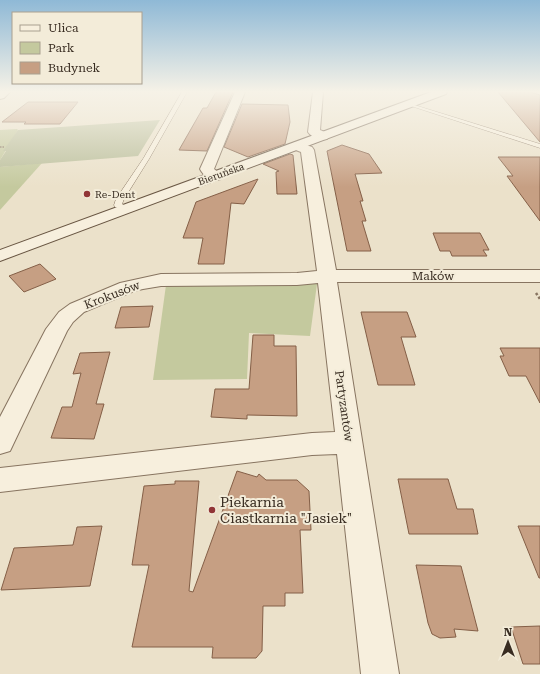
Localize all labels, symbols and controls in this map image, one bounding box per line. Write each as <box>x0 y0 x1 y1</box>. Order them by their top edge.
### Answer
legend <box>12 12 142 84</box>
text: Ulica <box>48 21 79 35</box>
text: Park <box>48 41 75 55</box>
text: Budynek <box>48 61 100 75</box>
street label: Bieruńska <box>196 160 246 187</box>
marker: Re-Dent <box>82 189 92 199</box>
place label: Re-Dent <box>95 189 135 200</box>
street label: Maków <box>412 269 454 283</box>
street label: Krokusów <box>82 278 142 312</box>
street label: Partyzantów <box>332 369 356 443</box>
place label: Piekarnia Ciastkarnia "Jasiek" <box>220 494 352 526</box>
marker: Piekarnia Ciastkarnia "Jasiek" <box>207 505 217 515</box>
north arrow <box>488 622 528 662</box>
text: N <box>504 626 513 639</box>

